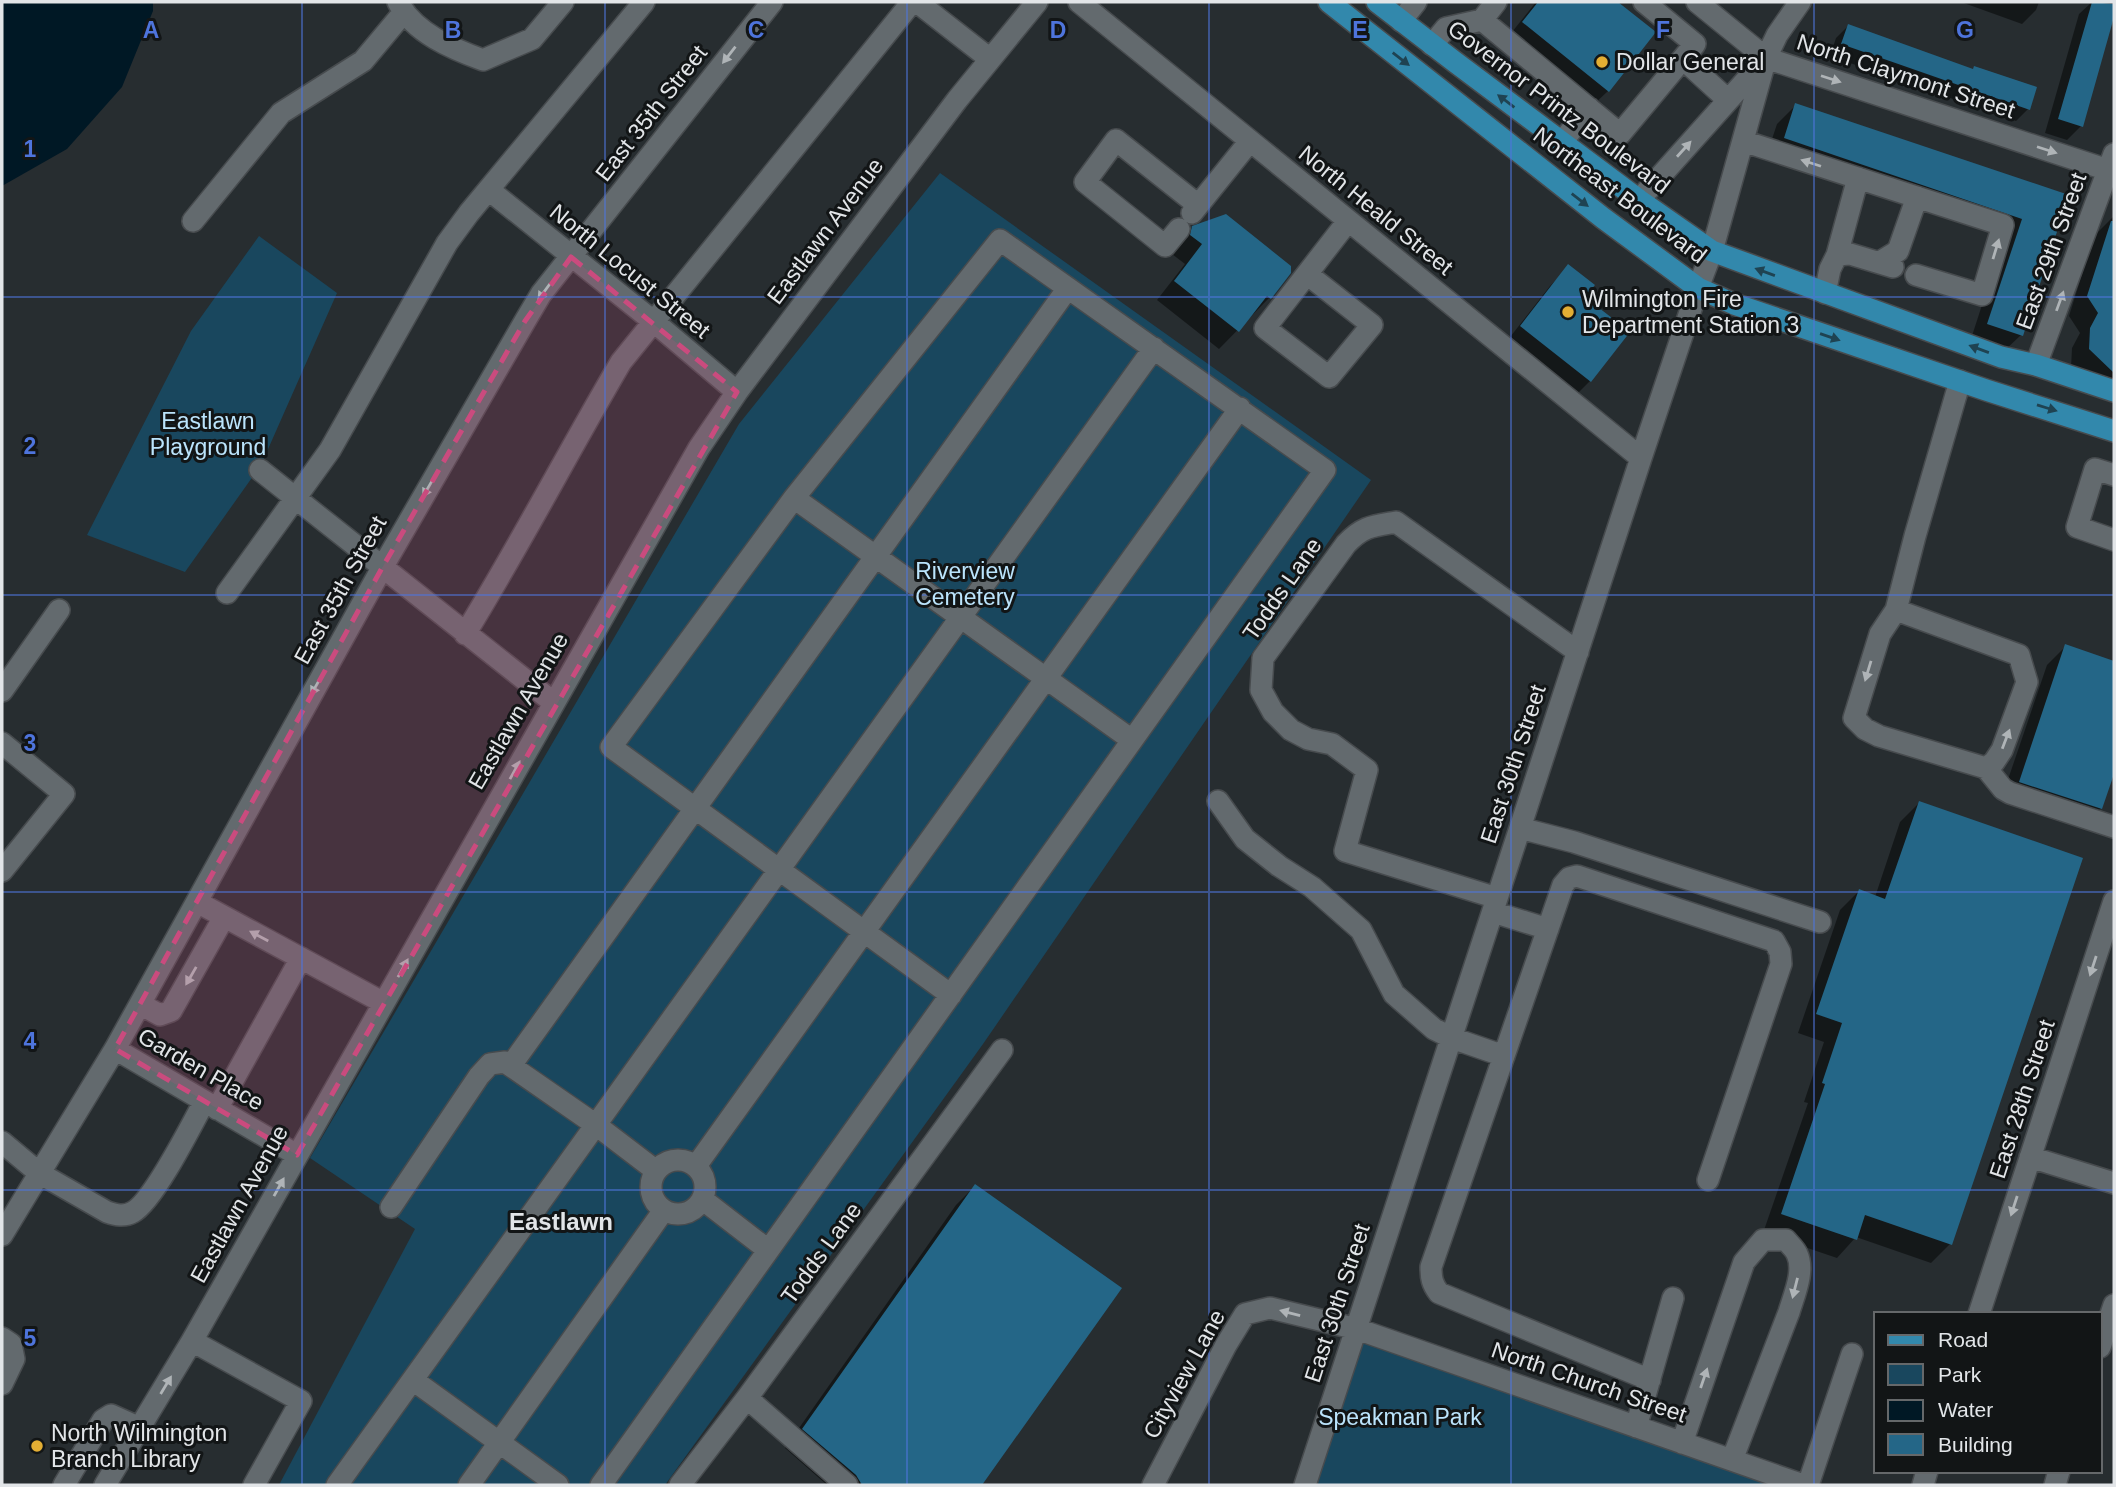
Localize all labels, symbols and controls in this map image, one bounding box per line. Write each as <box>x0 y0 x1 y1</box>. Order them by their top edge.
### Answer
street label: Governor Printz Boulevard <box>1443 15 1675 199</box>
text: A <box>143 17 159 43</box>
text: B <box>445 17 461 43</box>
text: C <box>748 17 764 43</box>
text: D <box>1050 17 1066 43</box>
text: E <box>1352 17 1368 43</box>
text: F <box>1656 17 1670 43</box>
text: G <box>1956 17 1974 43</box>
street label: North Claymont Street <box>1794 28 2019 124</box>
street label: East 35th Street <box>590 40 712 186</box>
one-way arrow <box>722 46 737 64</box>
place label: Dollar General <box>1616 49 1764 75</box>
one-way arrow <box>1392 52 1410 67</box>
marker: Dollar General <box>1594 54 1610 70</box>
one-way arrow <box>1821 74 1842 85</box>
one-way arrow <box>1497 93 1515 108</box>
street label: Northeast Boulevard <box>1528 122 1712 268</box>
text: 1 <box>24 136 37 162</box>
street label: North Heald Street <box>1294 140 1459 280</box>
one-way arrow <box>1676 141 1692 158</box>
one-way arrow <box>2037 145 2058 156</box>
street label: Eastlawn Avenue <box>762 153 888 309</box>
one-way arrow <box>1800 157 1821 168</box>
street label: East 29th Street <box>2011 168 2092 333</box>
one-way arrow <box>1571 193 1589 207</box>
street label: North Locust Street <box>545 199 716 344</box>
one-way arrow <box>1991 239 2001 260</box>
one-way arrow <box>1755 266 1776 277</box>
one-way arrow <box>537 283 551 301</box>
place label: Wilmington Fire Department Station 3 <box>1582 286 1799 338</box>
one-way arrow <box>2055 291 2066 312</box>
marker: Wilmington Fire Department Station 3 <box>1560 304 1576 320</box>
one-way arrow <box>1820 332 1841 343</box>
one-way arrow <box>1969 344 1990 355</box>
one-way arrow <box>2036 403 2057 413</box>
park label: Eastlawn Playground <box>150 408 266 460</box>
text: 2 <box>24 433 36 459</box>
one-way arrow <box>422 478 434 498</box>
street label: East 35th Street <box>289 511 392 668</box>
street label: Todds Lane <box>1237 533 1327 645</box>
park label: Riverview Cemetery <box>915 558 1015 610</box>
street label: Eastlawn Avenue <box>463 628 573 794</box>
one-way arrow <box>1863 661 1873 682</box>
one-way arrow <box>310 676 322 696</box>
street label: East 30th Street <box>1475 681 1551 846</box>
one-way arrow <box>2001 728 2012 749</box>
text: 3 <box>24 730 36 756</box>
one-way arrow <box>509 760 521 780</box>
one-way arrow <box>249 930 269 941</box>
one-way arrow <box>2087 956 2098 977</box>
one-way arrow <box>397 959 409 978</box>
one-way arrow <box>185 967 197 986</box>
street label: East 28th Street <box>1984 1016 2060 1181</box>
street label: Garden Place <box>134 1023 268 1115</box>
text: 4 <box>24 1028 37 1054</box>
street label: Eastlawn Avenue <box>185 1121 293 1287</box>
one-way arrow <box>273 1178 285 1197</box>
one-way arrow <box>2009 1195 2019 1216</box>
street label: Todds Lane <box>776 1197 866 1309</box>
district label: Eastlawn <box>509 1208 613 1235</box>
street label: East 30th Street <box>1299 1220 1375 1385</box>
one-way arrow <box>1790 1277 1801 1299</box>
street label: Cityview Lane <box>1138 1305 1230 1443</box>
one-way arrow <box>1279 1307 1301 1318</box>
legend <box>1874 1312 2102 1473</box>
text: 5 <box>24 1325 37 1351</box>
text: Road <box>1938 1328 1988 1351</box>
street label: North Church Street <box>1488 1336 1691 1428</box>
text: Park <box>1938 1363 1982 1386</box>
one-way arrow <box>1699 1368 1710 1389</box>
one-way arrow <box>159 1375 172 1394</box>
text: Water <box>1938 1398 1993 1421</box>
park label: Speakman Park <box>1318 1404 1482 1430</box>
place label: North Wilmington Branch Library <box>51 1420 227 1472</box>
text: Building <box>1938 1433 2013 1456</box>
marker: North Wilmington Branch Library <box>29 1438 45 1454</box>

